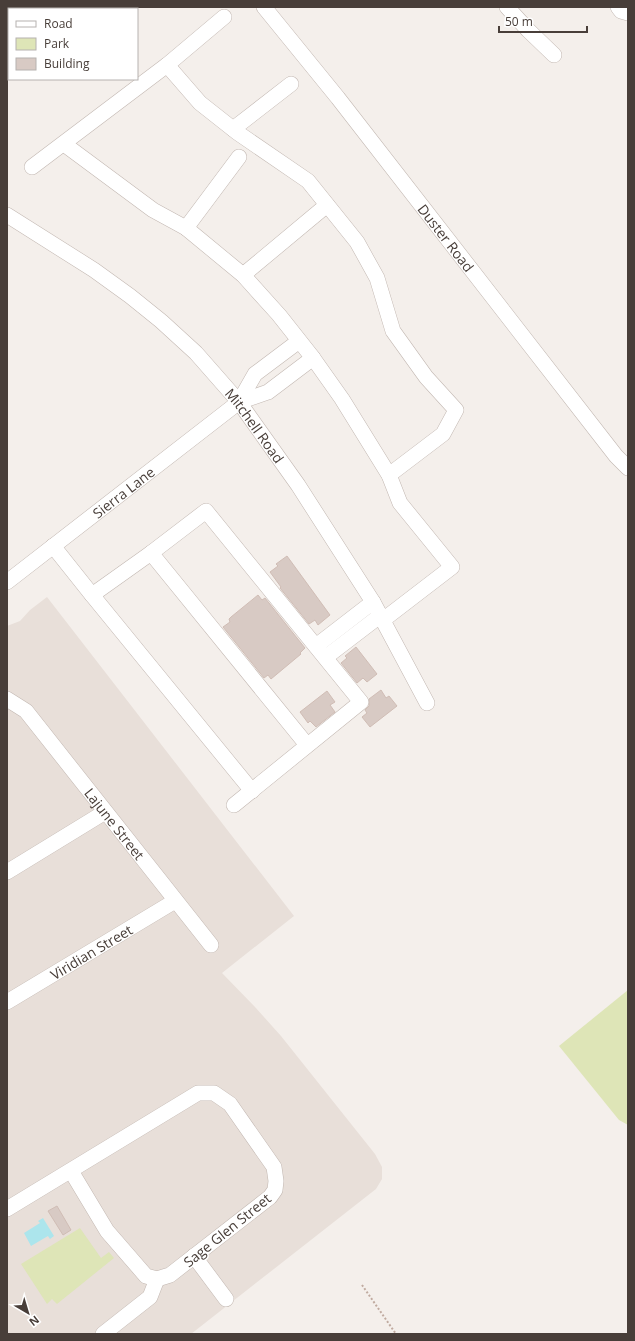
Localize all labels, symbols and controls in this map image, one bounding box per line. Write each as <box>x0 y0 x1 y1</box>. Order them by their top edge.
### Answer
legend <box>8 8 138 80</box>
scale bar <box>499 8 587 34</box>
text: 50 m <box>505 13 533 30</box>
text: Road <box>44 15 73 32</box>
text: Park <box>44 35 70 52</box>
text: Building <box>44 55 90 72</box>
street label: Duster Road <box>414 200 479 275</box>
street label: Mitchell Road <box>221 384 289 467</box>
street label: Sierra Lane <box>88 462 158 522</box>
street label: Lajune Street <box>81 784 149 863</box>
street label: Viridian Street <box>46 920 136 983</box>
street label: Sage Glen Street <box>179 1189 275 1271</box>
north arrow <box>8 1293 48 1333</box>
text: N <box>26 1313 43 1330</box>

